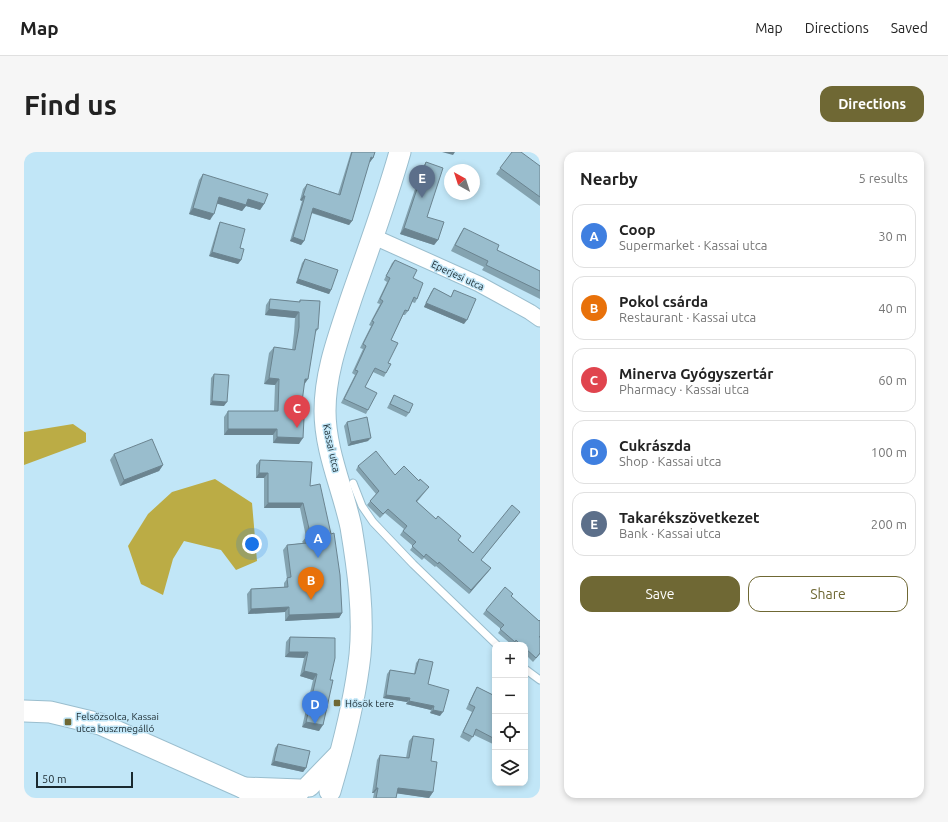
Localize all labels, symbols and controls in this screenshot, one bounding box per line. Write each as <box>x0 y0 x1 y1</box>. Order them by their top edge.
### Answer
text: Map <box>20 17 59 39</box>
text: Map <box>755 20 783 36</box>
text: Directions <box>805 20 869 36</box>
text: Saved <box>891 20 928 36</box>
button: Directions <box>820 86 924 122</box>
text: Find us <box>24 89 117 120</box>
north arrow <box>444 164 480 200</box>
pin: E <box>409 165 435 198</box>
text: Nearby <box>580 169 638 188</box>
text: 5 results <box>858 171 908 185</box>
text: Coop <box>619 221 656 238</box>
text: A <box>589 229 599 243</box>
text: 30 m <box>878 229 907 243</box>
text: Supermarket · Kassai utca <box>619 238 767 252</box>
street label: Eperjesi utca <box>430 258 486 293</box>
text: Pokol csárda <box>619 293 708 310</box>
text: B <box>590 301 598 315</box>
text: 40 m <box>878 301 907 315</box>
text: Restaurant · Kassai utca <box>619 310 756 324</box>
text: Minerva Gyógyszertár <box>619 365 773 382</box>
text: C <box>590 373 598 387</box>
text: 60 m <box>878 373 907 387</box>
text: Pharmacy · Kassai utca <box>619 382 749 396</box>
pin: C <box>284 395 310 428</box>
street label: Kassai utca <box>321 423 342 473</box>
text: Cukrászda <box>619 437 691 454</box>
text: D <box>589 445 599 459</box>
text: 100 m <box>871 445 907 459</box>
text: Shop · Kassai utca <box>619 454 721 468</box>
text: Takarékszövetkezet <box>619 509 760 526</box>
text: E <box>590 517 598 531</box>
text: 200 m <box>871 517 907 531</box>
pin: A <box>305 525 331 558</box>
text: Bank · Kassai utca <box>619 526 721 540</box>
your location <box>242 534 262 554</box>
pin: B <box>298 567 324 600</box>
button: Save <box>580 576 740 612</box>
button: Share <box>748 576 908 612</box>
map controls <box>492 642 528 786</box>
button: + <box>492 642 528 678</box>
button: − <box>492 678 528 714</box>
pin: D <box>302 691 328 724</box>
marker: Hősök tere <box>332 698 342 708</box>
place label: Hősök tere <box>345 698 394 709</box>
place label: Felsőzsolca, Kassai utca buszmegálló <box>76 711 159 734</box>
button: locate <box>492 714 528 750</box>
marker: Felsőzsolca, Kassai utca buszmegálló <box>63 717 73 727</box>
button: layers <box>492 750 528 786</box>
scale bar <box>36 770 133 789</box>
text: 50 m <box>42 773 66 785</box>

